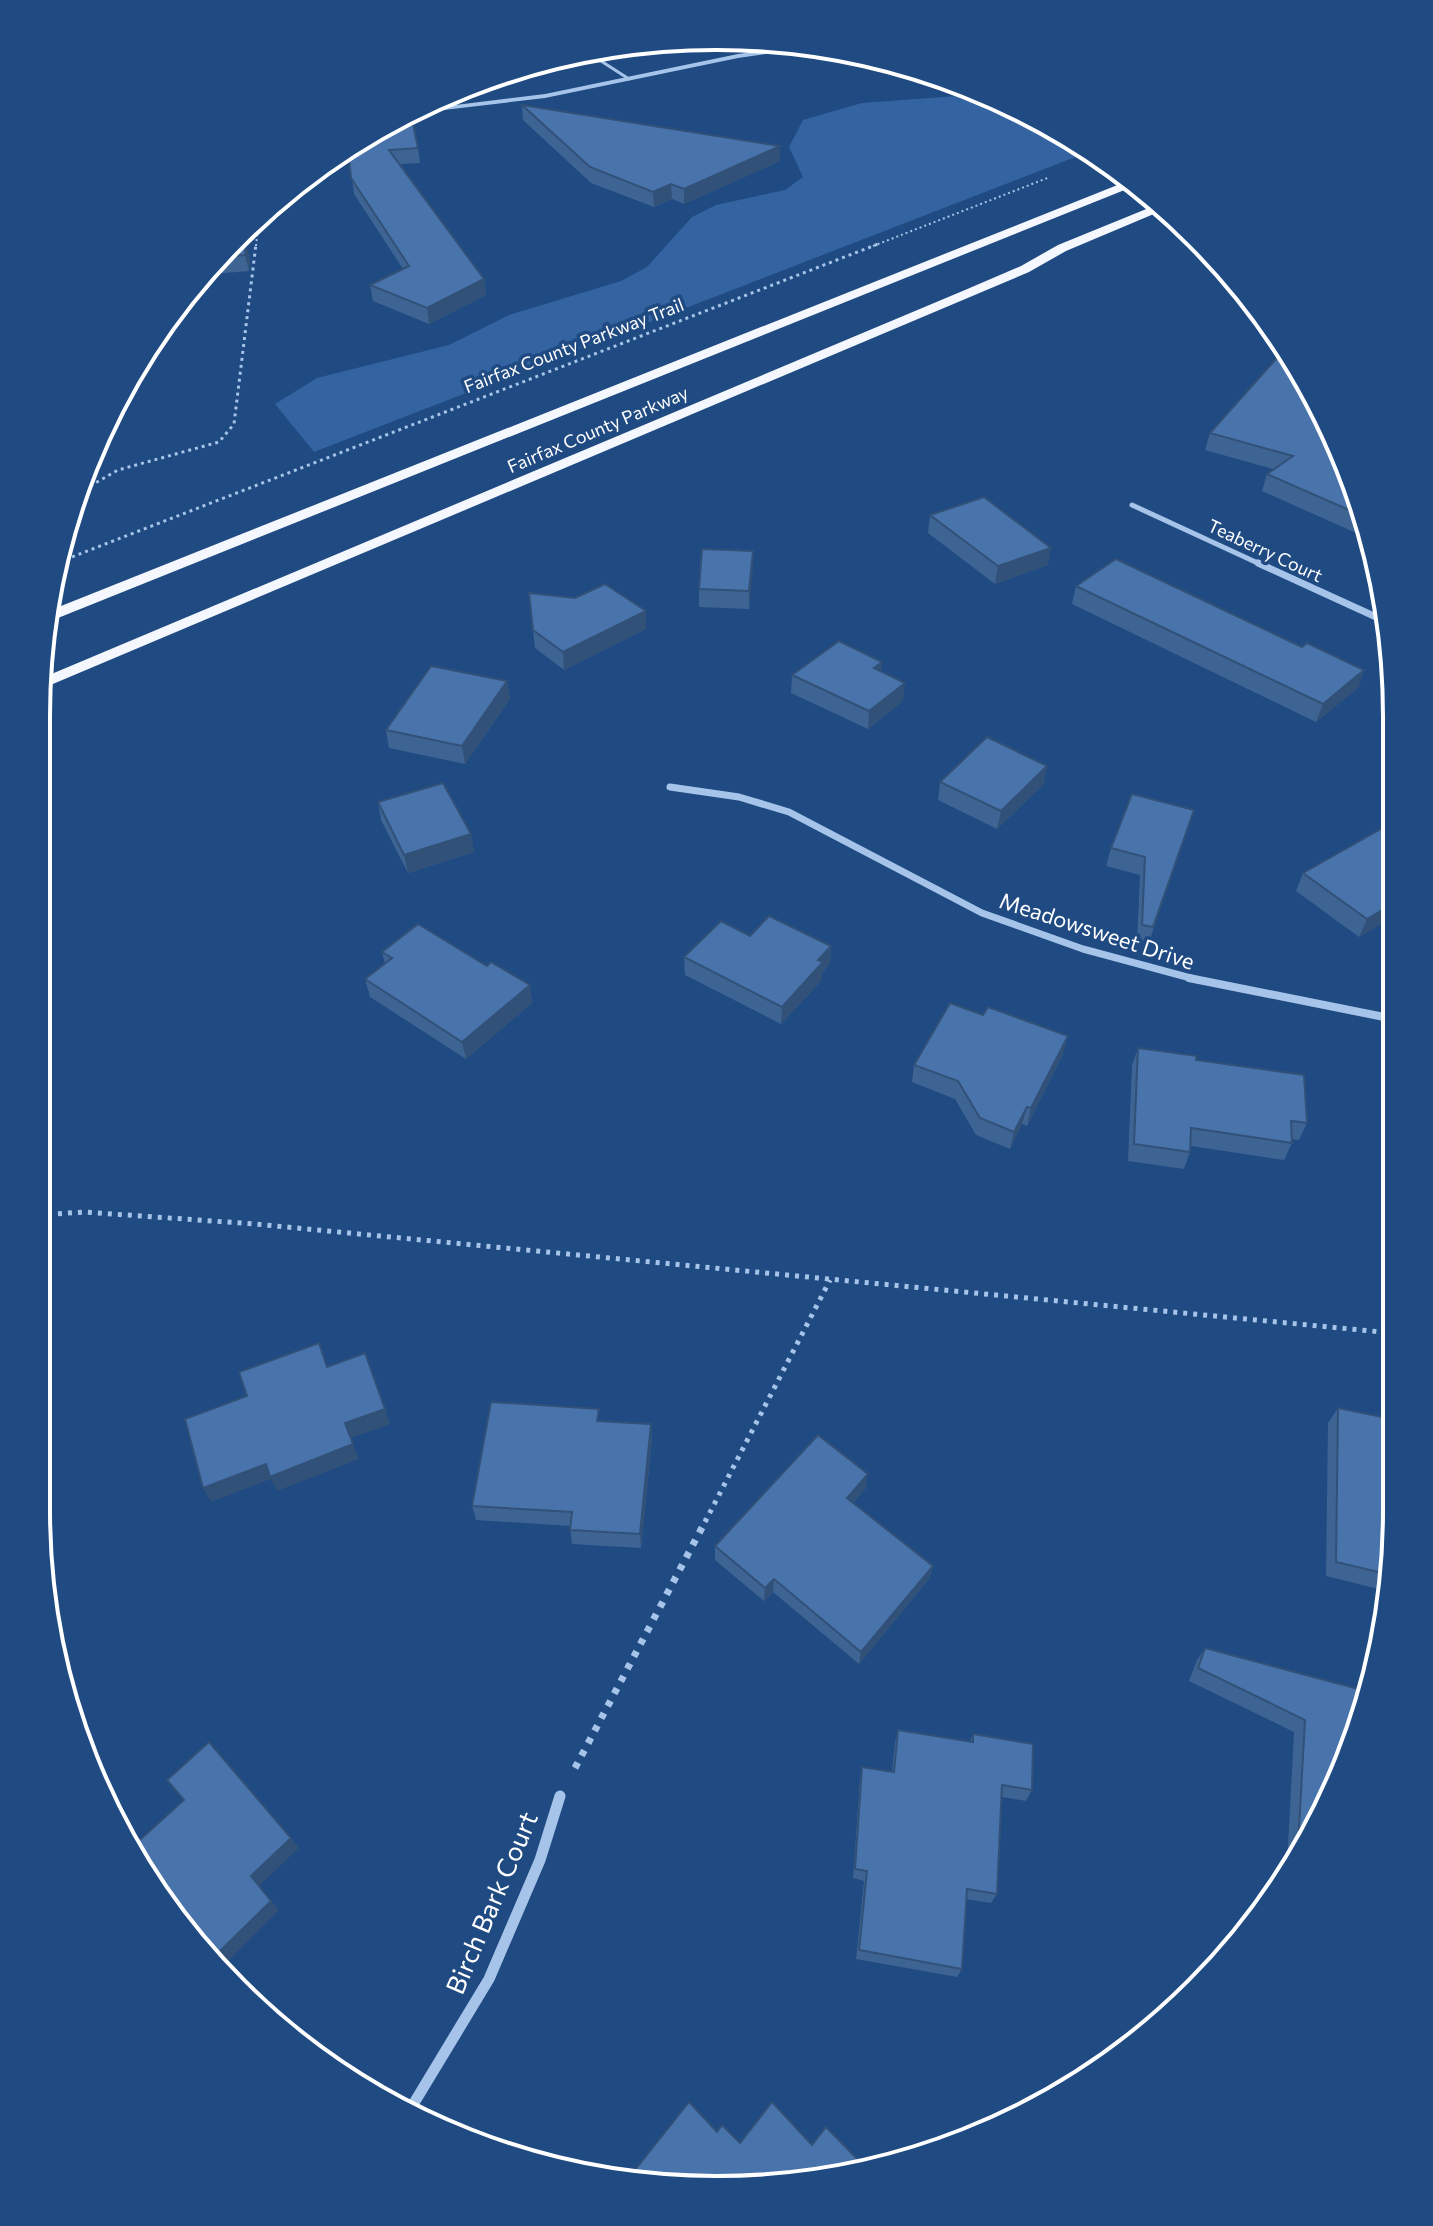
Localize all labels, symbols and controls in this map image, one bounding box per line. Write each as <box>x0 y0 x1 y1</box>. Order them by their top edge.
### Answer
street label: Fairfax County Parkway Trail <box>461 293 687 397</box>
street label: Fairfax County Parkway <box>504 381 691 477</box>
street label: Teaberry Court <box>1205 514 1326 586</box>
street label: Meadowsweet Drive <box>996 886 1198 975</box>
street label: Birch Bark Court <box>438 1807 543 1998</box>

